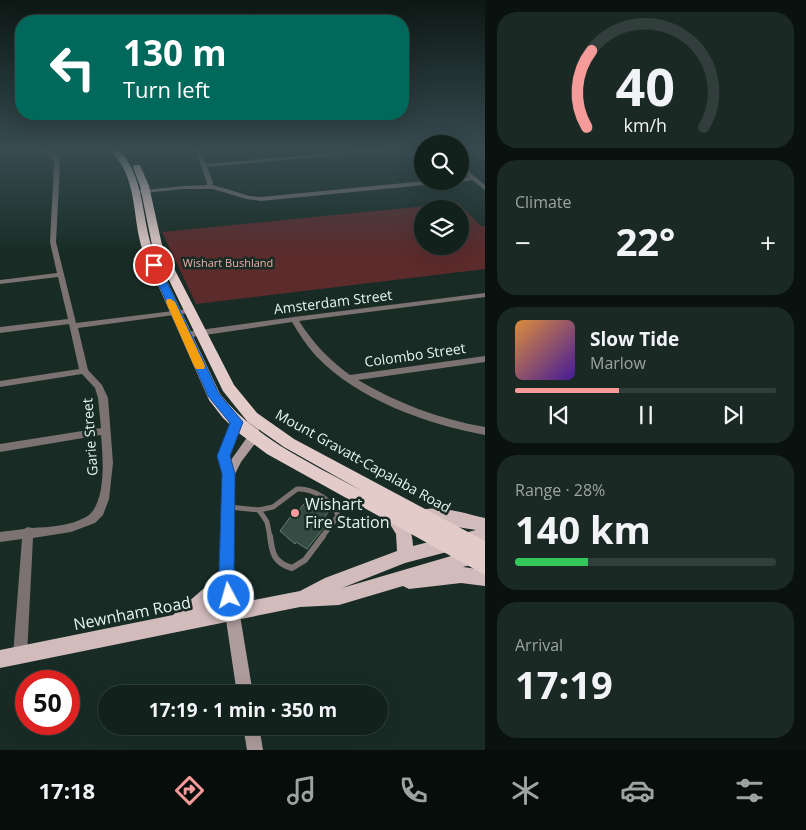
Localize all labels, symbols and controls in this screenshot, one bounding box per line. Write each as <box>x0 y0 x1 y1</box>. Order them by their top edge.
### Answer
text: 130 m <box>123 29 227 76</box>
icon: left <box>40 35 105 100</box>
text: 40 <box>616 50 675 121</box>
text: Turn left <box>123 74 210 104</box>
text: km/h <box>624 113 667 137</box>
map controls <box>414 135 469 255</box>
button: search <box>414 135 469 190</box>
text: Climate <box>515 191 572 213</box>
button: layers <box>414 200 469 255</box>
text: 22° <box>616 215 675 267</box>
text: − <box>515 223 531 261</box>
text: + <box>760 223 776 261</box>
pin <box>133 244 175 286</box>
icon: arrive <box>140 251 168 279</box>
park label: Wishart Bushland <box>183 255 273 270</box>
street label: Amsterdam Street <box>273 285 393 318</box>
text: Slow Tide <box>590 326 679 352</box>
street label: Colombo Street <box>363 338 467 371</box>
text: Marlow <box>590 352 646 374</box>
street label: Garie Street <box>77 398 102 477</box>
icon: previous <box>545 401 573 429</box>
icon: pause <box>632 401 660 429</box>
icon: next <box>719 401 747 429</box>
street label: Mount Gravatt-Capalaba Road <box>272 404 454 517</box>
text: Range · 28% <box>515 479 605 501</box>
place label: Wishart Fire Station <box>305 493 390 533</box>
text: 140 km <box>515 503 651 555</box>
marker: Wishart Fire Station <box>289 507 301 519</box>
position arrow <box>202 569 254 621</box>
street label: Newnham Road <box>71 591 193 635</box>
text: Arrival <box>515 634 563 656</box>
text: 17:19 <box>515 658 613 710</box>
speed limit sign: 50 <box>15 670 80 735</box>
text: 17:19 · 1 min · 350 m <box>149 697 337 723</box>
icon: directions <box>172 773 207 808</box>
icon: music <box>284 773 319 808</box>
icon: phone <box>396 773 431 808</box>
icon: climate <box>508 773 543 808</box>
icon: car <box>620 773 655 808</box>
icon: filters <box>732 773 767 808</box>
text: 17:18 <box>39 775 95 805</box>

